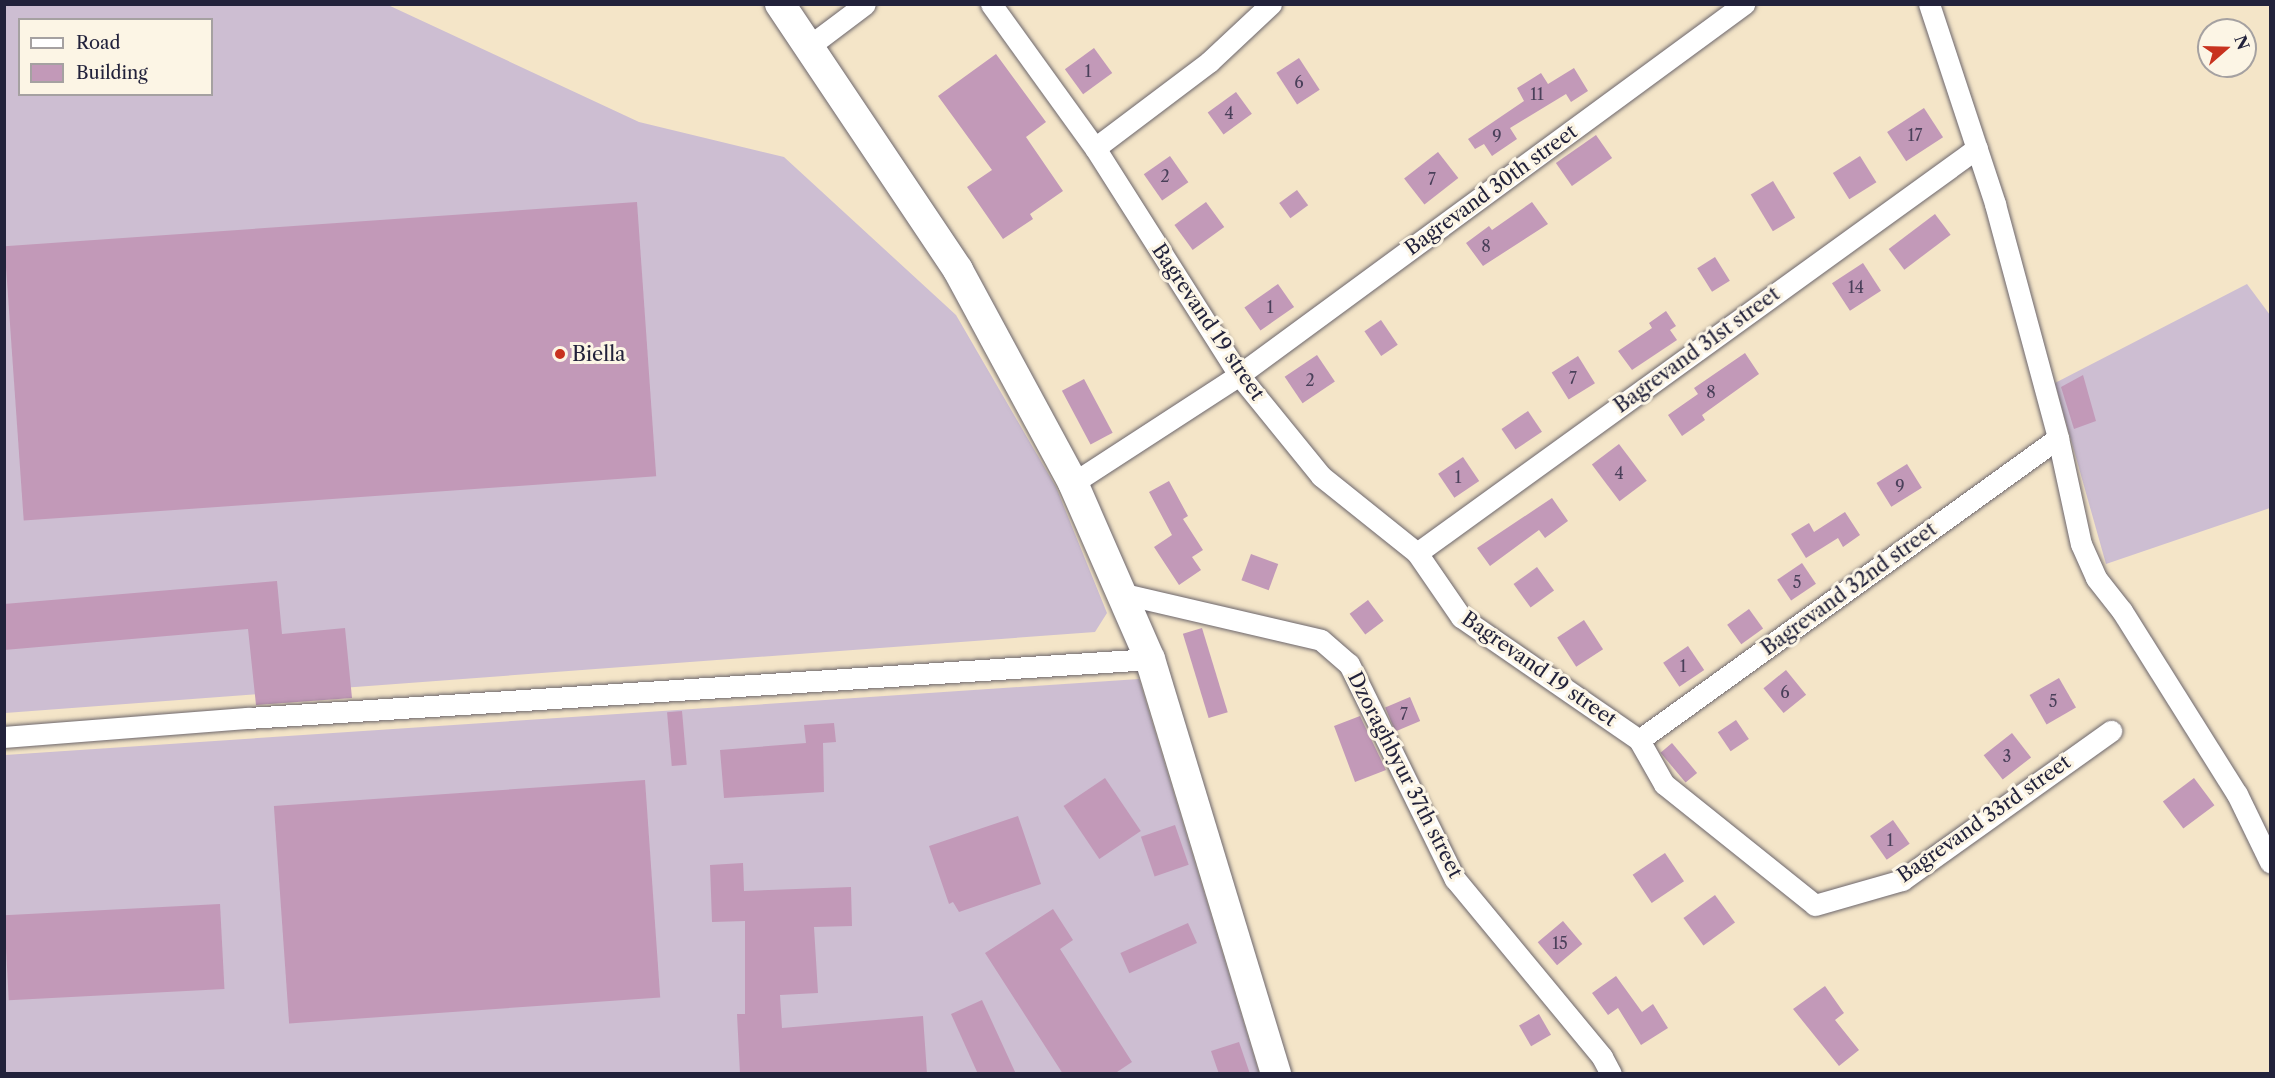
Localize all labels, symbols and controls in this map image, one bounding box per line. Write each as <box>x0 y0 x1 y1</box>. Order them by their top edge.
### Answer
legend <box>18 18 213 96</box>
north arrow <box>2197 18 2257 78</box>
text: Road <box>76 32 121 54</box>
text: N <box>2230 33 2254 52</box>
house number: 1 <box>1085 61 1091 81</box>
text: Building <box>76 62 148 84</box>
house number: 6 <box>1294 72 1304 92</box>
house number: 11 <box>1530 84 1544 104</box>
house number: 4 <box>1224 103 1234 123</box>
street label: Bagrevand 30th street <box>1400 120 1582 260</box>
house number: 17 <box>1908 125 1922 145</box>
house number: 9 <box>1492 126 1502 146</box>
house number: 2 <box>1160 166 1170 186</box>
house number: 7 <box>1428 169 1436 189</box>
house number: 8 <box>1481 236 1491 256</box>
street label: Bagrevand 19 street <box>1147 239 1269 405</box>
house number: 14 <box>1848 277 1864 297</box>
street label: Bagrevand 31st street <box>1610 282 1784 418</box>
house number: 1 <box>1267 297 1273 317</box>
place label: Biella <box>572 342 626 366</box>
marker: Biella <box>553 347 567 361</box>
house number: 7 <box>1569 368 1577 388</box>
house number: 2 <box>1305 370 1315 390</box>
house number: 8 <box>1706 382 1716 402</box>
house number: 4 <box>1614 463 1624 483</box>
house number: 1 <box>1455 467 1461 487</box>
house number: 9 <box>1895 476 1905 496</box>
street label: Bagrevand 32nd street <box>1757 517 1941 661</box>
house number: 5 <box>1793 572 1801 592</box>
street label: Bagrevand 19 street <box>1457 607 1621 731</box>
house number: 1 <box>1680 656 1686 676</box>
street label: Dzoraghbyur 37th street <box>1342 668 1468 882</box>
house number: 6 <box>1780 682 1790 702</box>
house number: 5 <box>2049 691 2057 711</box>
house number: 7 <box>1400 704 1408 724</box>
house number: 3 <box>2003 746 2011 766</box>
street label: Bagrevand 33rd street <box>1893 750 2075 888</box>
house number: 1 <box>1887 830 1893 850</box>
house number: 15 <box>1552 933 1568 953</box>

